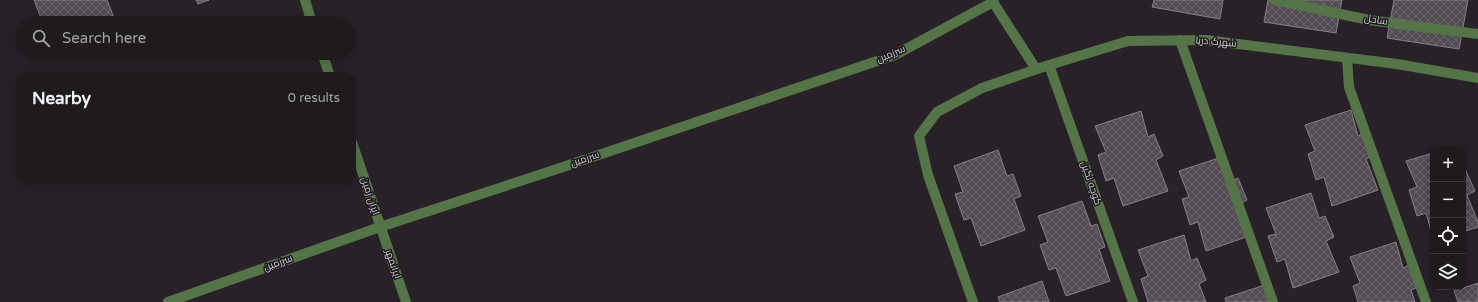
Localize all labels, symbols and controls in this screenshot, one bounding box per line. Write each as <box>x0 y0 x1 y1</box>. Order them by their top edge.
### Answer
street label: ساحل <box>1363 12 1389 28</box>
search box <box>16 16 356 60</box>
icon: search <box>30 27 52 49</box>
text: Search here <box>62 29 146 47</box>
street label: شهرک دریا <box>1195 34 1237 50</box>
street label: سرزمین <box>875 43 907 65</box>
text: Nearby <box>32 88 91 109</box>
text: 0 results <box>288 90 340 106</box>
map controls <box>1430 146 1466 290</box>
button: + <box>1430 146 1466 182</box>
street label: سرزمین <box>569 148 601 170</box>
street label: کوچه نگین <box>1078 159 1104 207</box>
street label: ایران زمین <box>358 175 382 217</box>
button: − <box>1430 182 1466 218</box>
button: locate <box>1430 218 1466 254</box>
street label: ایرانمهر <box>382 247 404 280</box>
street label: سرزمین <box>262 252 294 274</box>
button: layers <box>1430 254 1466 290</box>

